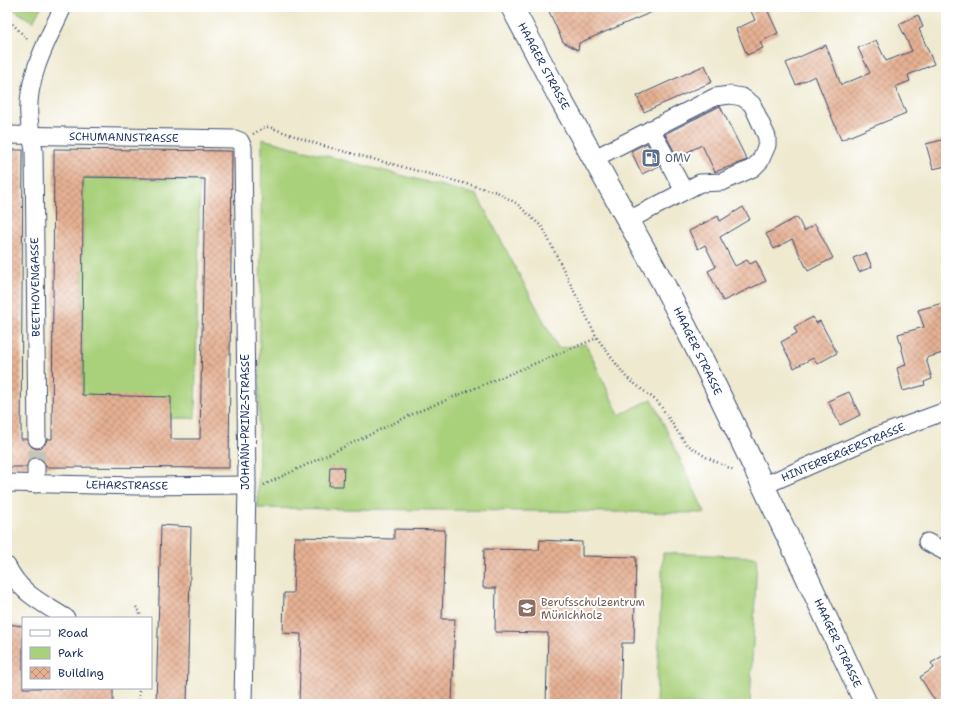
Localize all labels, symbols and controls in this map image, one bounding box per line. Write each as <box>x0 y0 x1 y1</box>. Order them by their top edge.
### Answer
street label: HAAGER STRASSE <box>514 20 573 113</box>
street label: SCHUMANNSTRASSE <box>69 129 179 146</box>
fuel station icon: OMV <box>640 147 662 169</box>
place label: OMV <box>665 151 691 166</box>
street label: BEETHOVENGASSE <box>27 237 44 337</box>
street label: HAAGER STRASSE <box>670 304 726 398</box>
street label: JOHANN-PRINZ-STRASSE <box>238 354 253 490</box>
street label: HINTERBERGERSTRASSE <box>779 419 908 485</box>
street label: LEHARSTRASSE <box>86 477 168 494</box>
place label: Berufsschulzentrum Münichholz <box>541 595 645 623</box>
street label: HAAGER STRASSE <box>810 596 865 690</box>
school or university icon: Berufsschulzentrum Münichholz <box>516 597 538 619</box>
legend <box>22 617 152 689</box>
text: Road <box>58 625 89 641</box>
text: Park <box>58 645 84 661</box>
text: Building <box>58 665 104 681</box>

